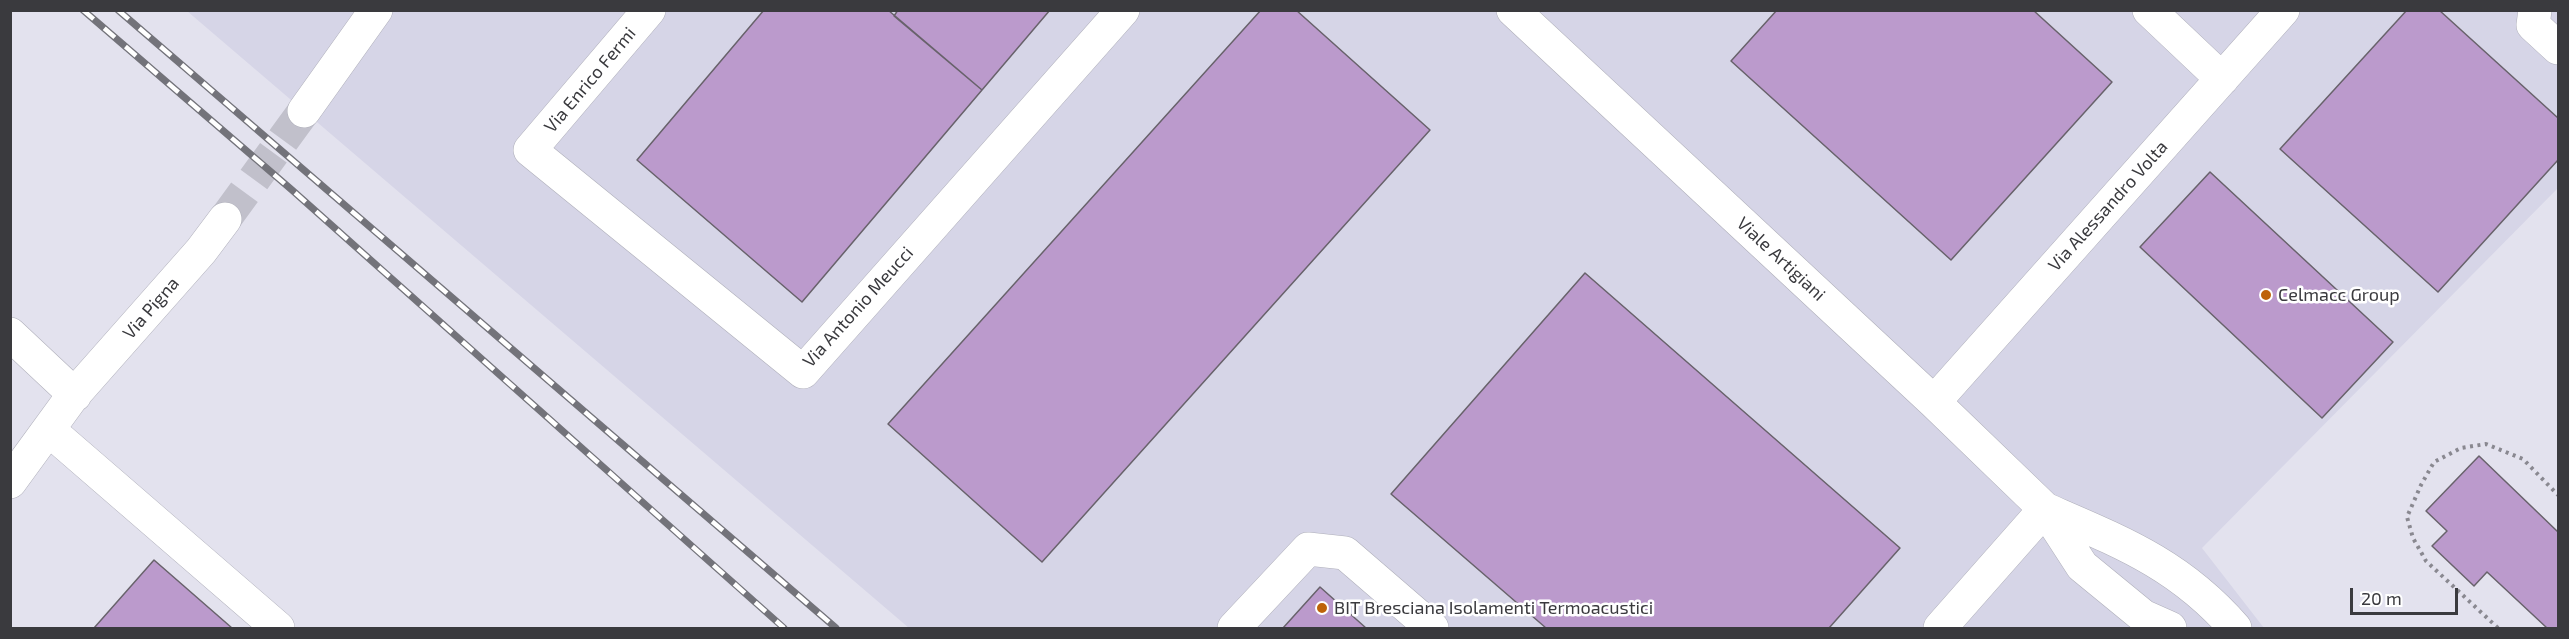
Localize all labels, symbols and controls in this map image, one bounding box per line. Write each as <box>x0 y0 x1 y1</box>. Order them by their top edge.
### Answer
street label: Via Enrico Fermi <box>540 23 640 137</box>
street label: Via Alessandro Volta <box>2044 136 2172 276</box>
street label: Viale Artigiani <box>1732 212 1830 306</box>
street label: Via Antonio Meucci <box>798 242 918 372</box>
street label: Via Pigna <box>118 273 184 343</box>
place label: Celmacc Group <box>2278 284 2400 306</box>
marker: Celmacc Group <box>2259 288 2273 302</box>
scale bar <box>2353 576 2461 614</box>
text: 20 m <box>2361 587 2402 609</box>
place label: BIT Bresciana Isolamenti Termoacustici <box>1334 597 1653 619</box>
marker: BIT Bresciana Isolamenti Termoacustici <box>1315 601 1329 615</box>

